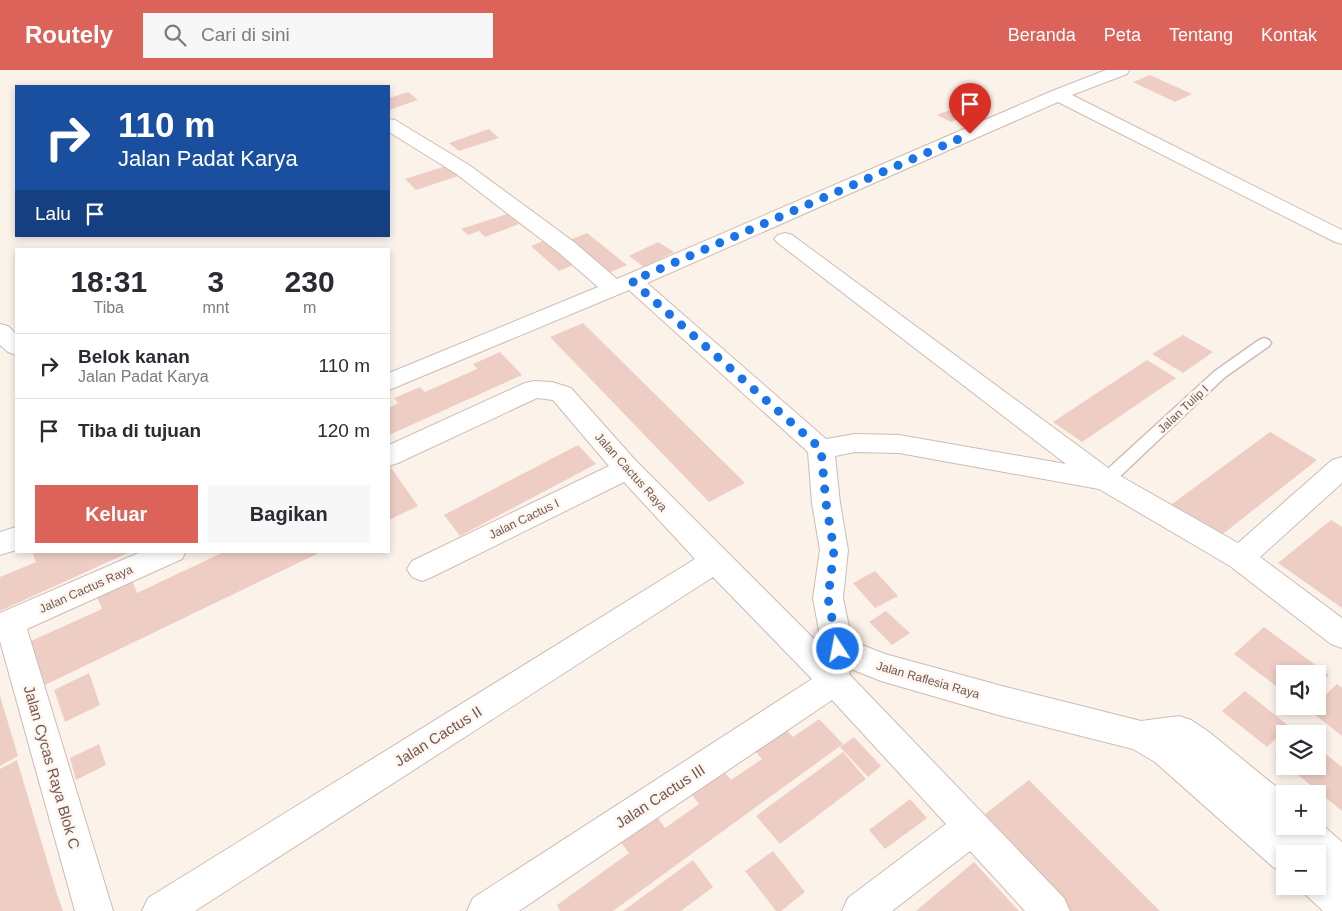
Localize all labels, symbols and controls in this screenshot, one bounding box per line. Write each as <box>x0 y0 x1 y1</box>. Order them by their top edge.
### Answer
search box <box>143 13 493 58</box>
text: Routely <box>25 21 113 48</box>
icon: search <box>161 21 189 49</box>
text: Cari di sini <box>201 24 290 45</box>
text: Beranda <box>1008 25 1076 45</box>
text: Peta <box>1104 25 1141 45</box>
text: Tentang <box>1169 25 1233 45</box>
text: Kontak <box>1261 25 1317 45</box>
pin <box>949 83 991 134</box>
icon: arrive <box>956 90 984 118</box>
icon: right <box>35 105 100 170</box>
text: 110 m <box>118 105 215 144</box>
text: Jalan Padat Karya <box>118 146 298 171</box>
icon: arrive <box>81 200 109 228</box>
text: Lalu <box>35 203 71 224</box>
text: 18:31 <box>70 265 147 298</box>
text: 3 <box>207 265 224 298</box>
text: 230 <box>285 265 335 298</box>
text: Tiba <box>93 299 124 316</box>
text: mnt <box>202 299 229 316</box>
text: m <box>303 299 316 316</box>
text: Belok kanan <box>78 346 190 367</box>
icon: right <box>35 352 63 380</box>
text: 110 m <box>319 355 370 376</box>
text: Jalan Padat Karya <box>78 368 209 385</box>
street label: Jalan Tulip I <box>1155 382 1211 436</box>
icon: arrive <box>35 417 63 445</box>
text: Tiba di tujuan <box>78 420 201 441</box>
text: 120 m <box>317 420 370 441</box>
street label: Jalan Cactus Raya <box>592 430 670 514</box>
button: Keluar <box>35 485 198 543</box>
button: Bagikan <box>208 485 370 543</box>
street label: Jalan Cactus I <box>487 496 561 542</box>
street label: Jalan Cactus Raya <box>37 562 135 616</box>
position arrow <box>811 622 863 674</box>
street label: Jalan Raflesia Raya <box>875 659 982 702</box>
map controls <box>1276 665 1326 895</box>
button: sound <box>1276 665 1326 715</box>
street label: Jalan Cycas Raya Blok C <box>21 683 84 851</box>
street label: Jalan Cactus II <box>391 703 485 769</box>
button: layers <box>1276 725 1326 775</box>
street label: Jalan Cactus III <box>612 761 708 831</box>
button: + <box>1276 785 1326 835</box>
button: − <box>1276 845 1326 895</box>

